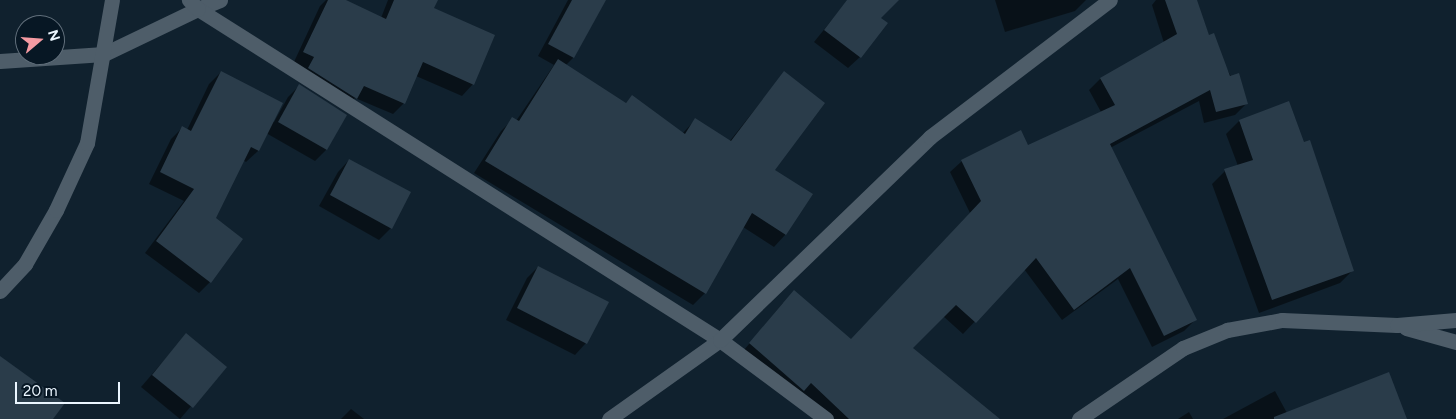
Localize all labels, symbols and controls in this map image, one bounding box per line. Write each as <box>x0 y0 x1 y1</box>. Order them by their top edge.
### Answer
north arrow <box>15 15 65 65</box>
text: N <box>44 28 64 43</box>
scale bar <box>18 372 122 404</box>
text: 20 m <box>23 382 57 400</box>

